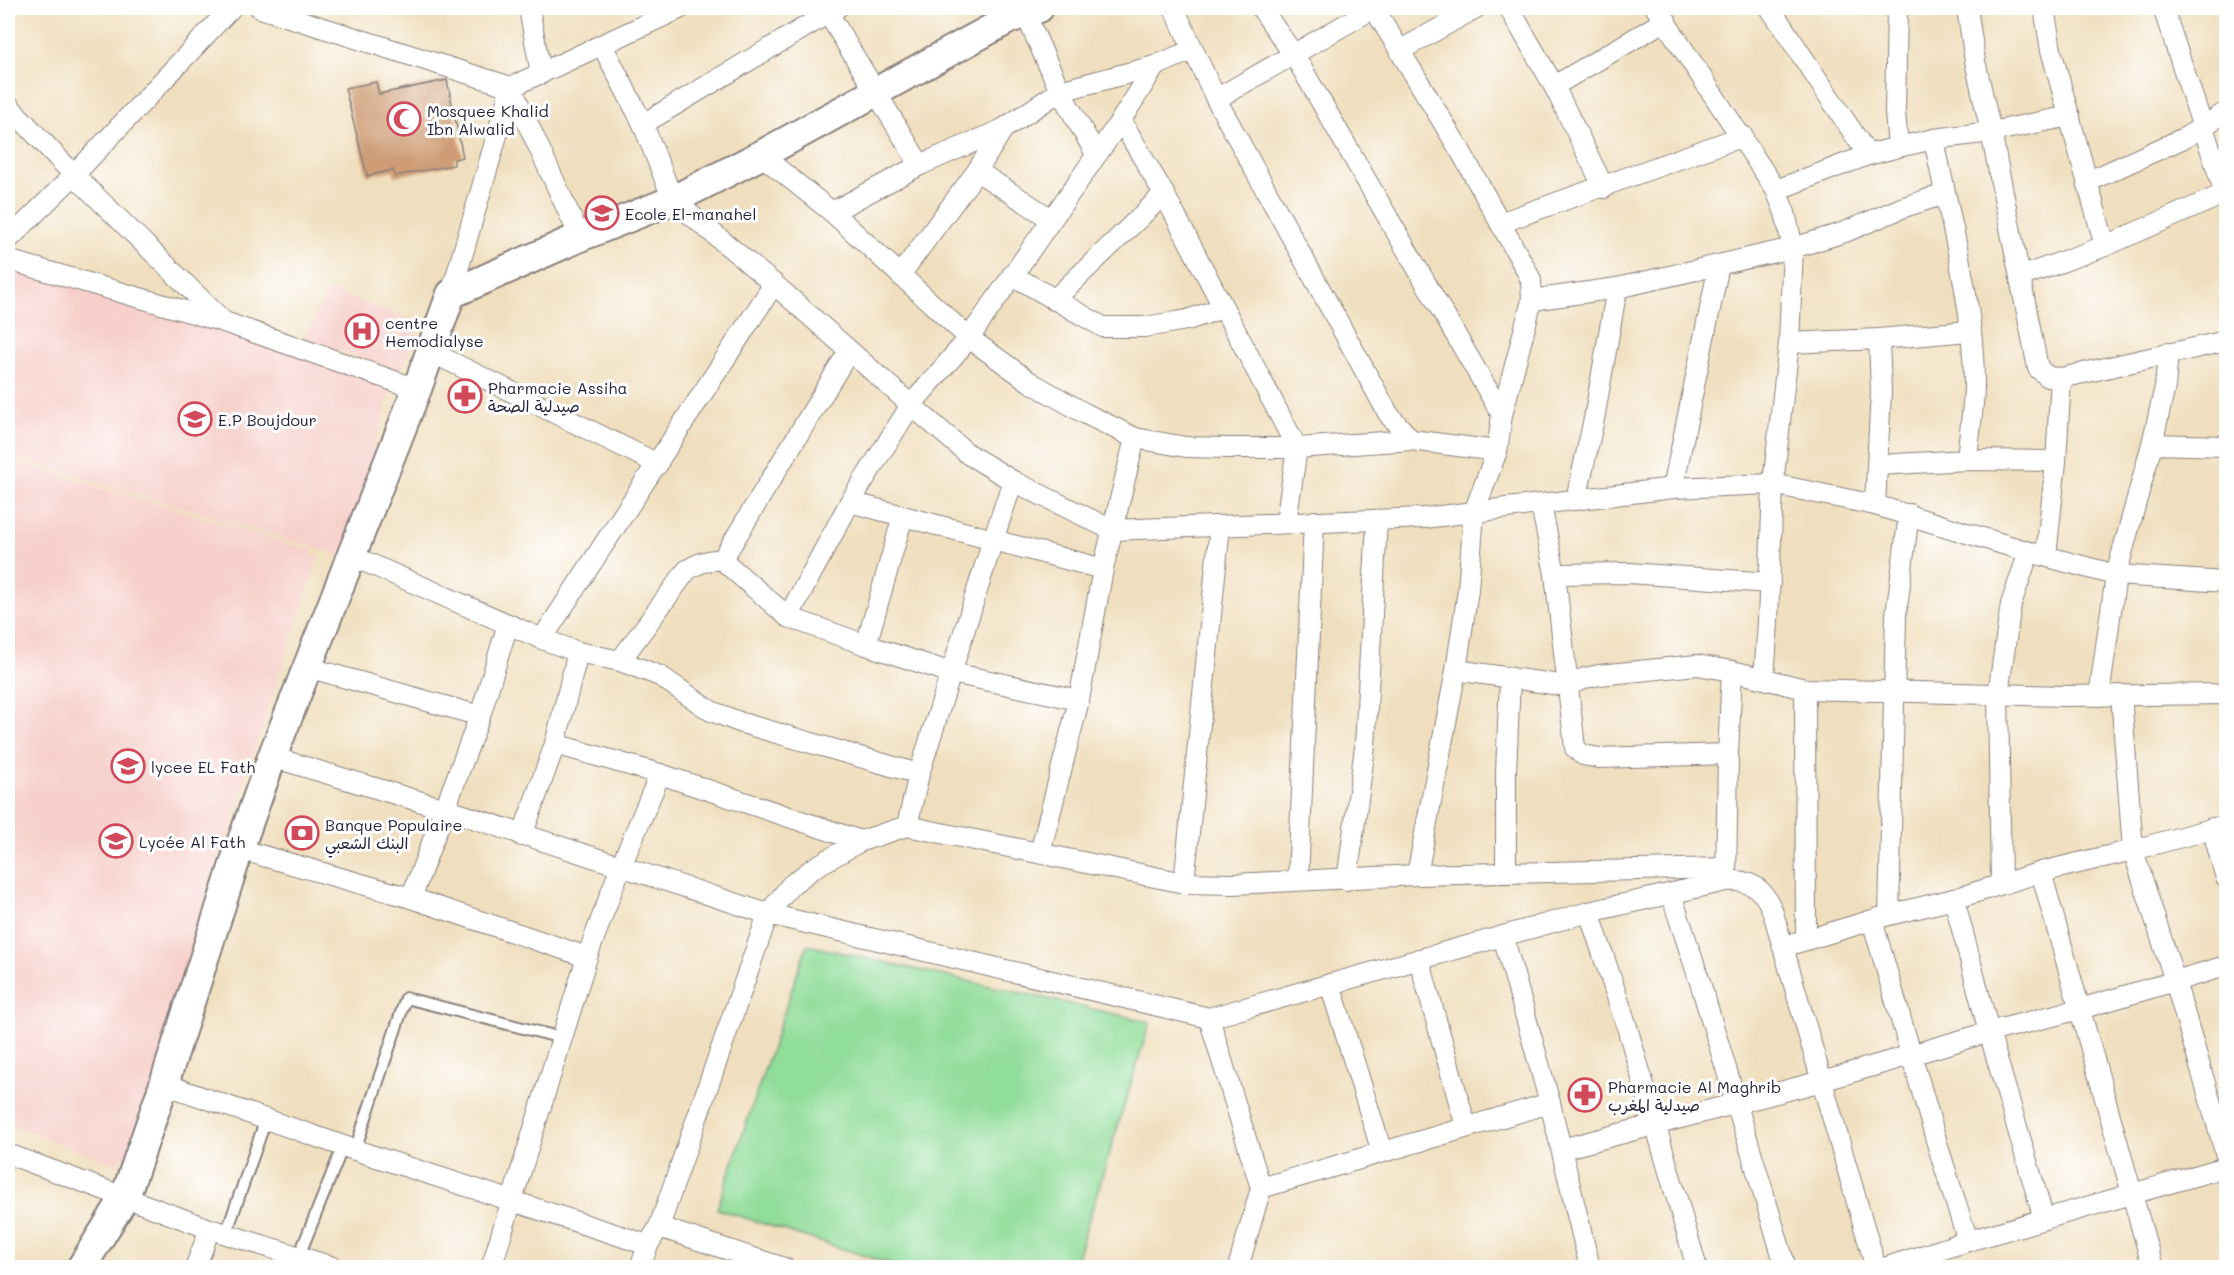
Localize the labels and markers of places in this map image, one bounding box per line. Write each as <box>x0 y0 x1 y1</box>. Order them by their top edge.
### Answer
place label: Mosquee Khalid Ibn Alwalid <box>427 100 549 139</box>
mosque icon: Mosquee Khalid Ibn Alwalid <box>386 101 422 137</box>
school or university icon: Ecole El-manahel <box>584 195 620 231</box>
place label: Ecole El-manahel <box>625 203 757 224</box>
place label: centre Hemodialyse <box>385 312 484 351</box>
hospital icon: centre Hemodialyse <box>344 313 380 349</box>
place label: Pharmacie Assiha صيدلية الصحة <box>488 377 627 416</box>
pharmacy icon: Pharmacie Assiha صيدلية الصحة <box>447 378 483 414</box>
school or university icon: E.P Boujdour <box>177 401 213 437</box>
place label: E.P Boujdour <box>218 409 317 430</box>
school or university icon: lycee EL Fath <box>110 748 146 784</box>
place label: lycee EL Fath <box>151 756 255 777</box>
place label: Banque Populaire البنك الشعبي <box>325 814 463 858</box>
bank icon: Banque Populaire البنك الشعبي <box>284 815 320 851</box>
school or university icon: Lycée Al Fath <box>98 823 134 859</box>
place label: Lycée Al Fath <box>139 831 245 852</box>
place label: Pharmacie Al Maghrib صيدلية المغرب <box>1608 1076 1781 1115</box>
pharmacy icon: Pharmacie Al Maghrib صيدلية المغرب <box>1567 1077 1603 1113</box>

